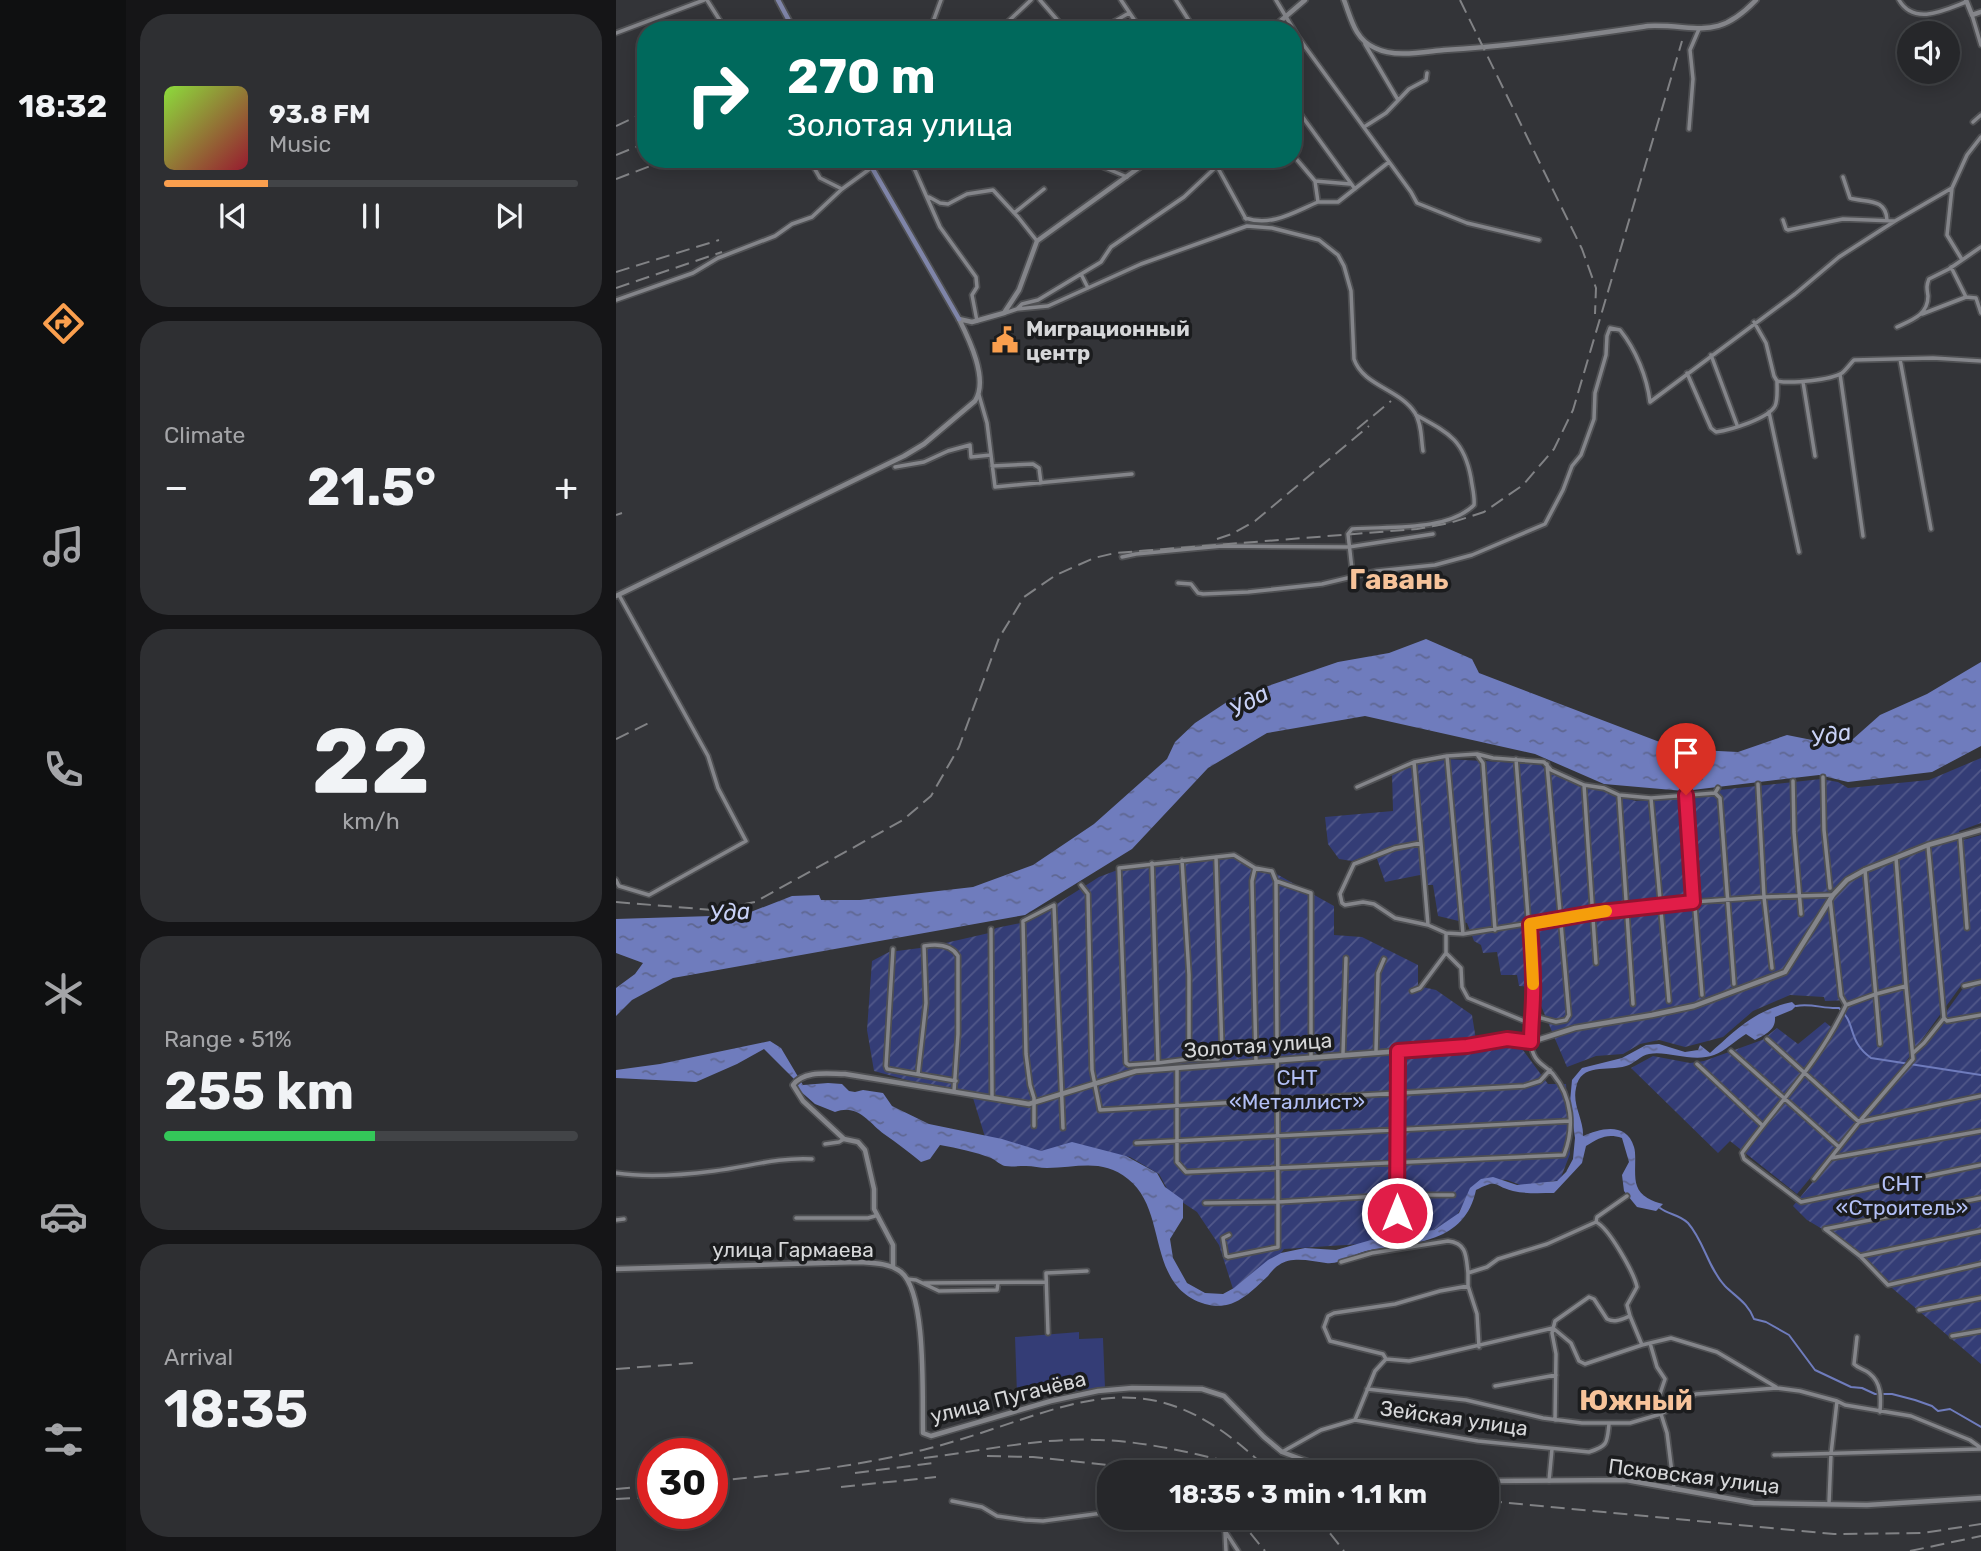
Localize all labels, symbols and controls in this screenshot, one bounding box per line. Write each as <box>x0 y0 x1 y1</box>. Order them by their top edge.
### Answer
map controls <box>1897 21 1960 84</box>
button: sound <box>1897 21 1960 84</box>
text: 270 m <box>787 47 936 105</box>
icon: right <box>672 49 763 140</box>
text: 18:32 <box>19 87 107 125</box>
text: 93.8 FM <box>269 99 371 130</box>
text: Золотая улица <box>787 106 1013 144</box>
text: Music <box>269 130 331 158</box>
icon: previous <box>214 197 252 235</box>
icon: pause <box>352 197 390 235</box>
icon: next <box>490 197 528 235</box>
icon: directions <box>39 299 88 348</box>
place label: Миграционный центр <box>1026 316 1190 365</box>
public building icon: Миграционный центр <box>990 325 1020 355</box>
text: Climate <box>164 421 245 449</box>
text: 21.5° <box>307 456 436 518</box>
text: − <box>164 464 189 510</box>
text: + <box>554 464 578 510</box>
icon: music <box>39 522 88 571</box>
district label: Гавань <box>1349 563 1449 596</box>
water label: Уда <box>1224 679 1274 723</box>
text: 22 <box>312 707 430 815</box>
water label: Уда <box>1808 717 1854 753</box>
pin <box>1656 723 1716 795</box>
icon: arrive <box>1667 734 1705 772</box>
icon: phone <box>39 745 88 794</box>
text: km/h <box>342 807 400 835</box>
water label: Уда <box>709 897 751 927</box>
icon: climate <box>39 969 88 1018</box>
text: Range · 51% <box>164 1025 292 1053</box>
street label: Золотая улица <box>1183 1027 1333 1063</box>
text: 255 km <box>164 1060 354 1122</box>
park label: СНТ «Металлист» <box>1229 1065 1365 1114</box>
park label: СНТ «Строитель» <box>1836 1171 1968 1220</box>
position arrow <box>1360 1176 1434 1250</box>
icon: car <box>39 1192 88 1241</box>
street label: улица Гармаева <box>712 1237 874 1262</box>
text: Arrival <box>164 1343 233 1371</box>
street label: улица Пугачёва <box>928 1366 1088 1428</box>
text: 18:35 <box>164 1378 308 1440</box>
district label: Южный <box>1579 1384 1693 1417</box>
street label: Зейская улица <box>1378 1395 1530 1441</box>
icon: filters <box>39 1415 88 1464</box>
speed limit sign: 30 <box>637 1438 728 1529</box>
street label: Псковская улица <box>1607 1453 1781 1499</box>
text: 18:35 · 3 min · 1.1 km <box>1169 1479 1427 1510</box>

